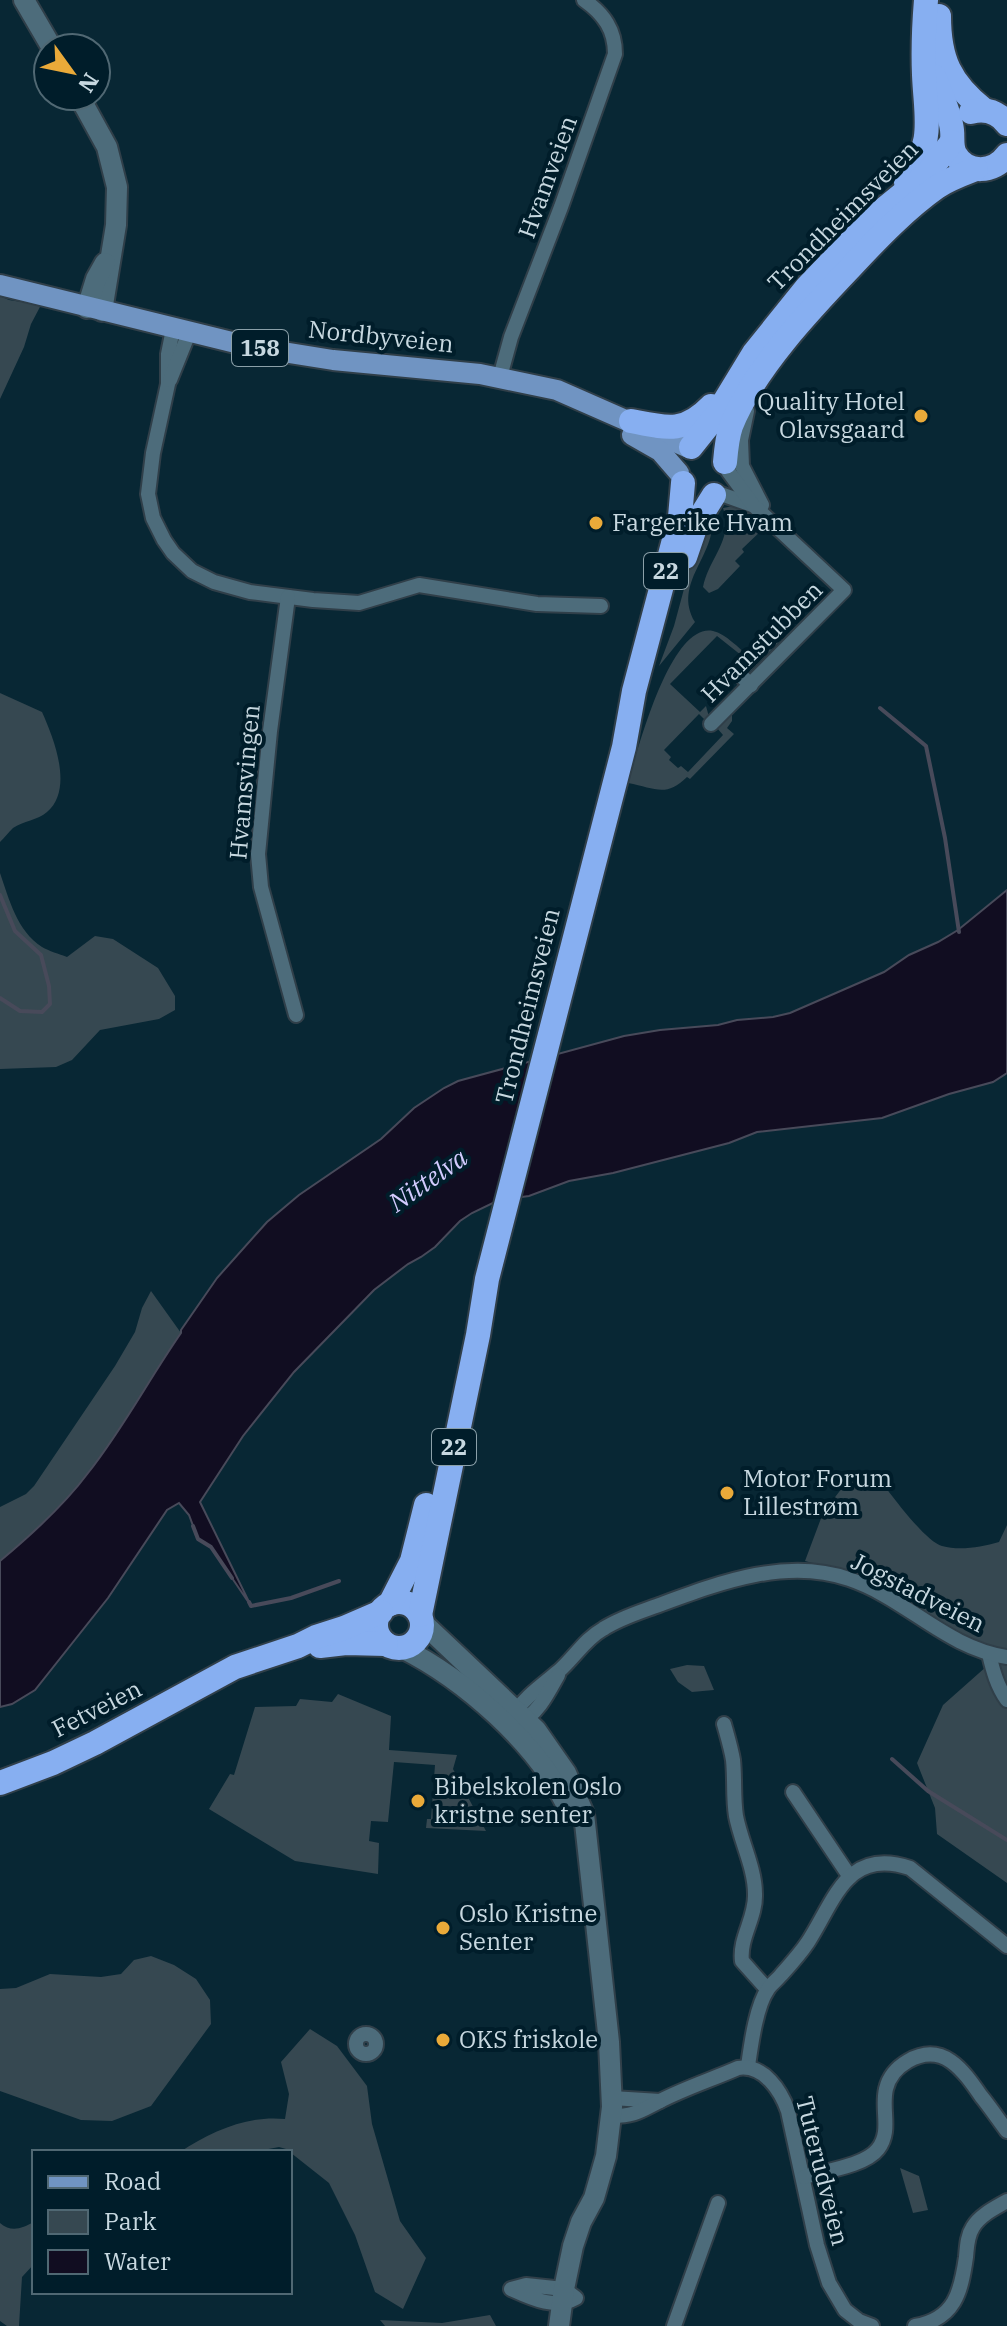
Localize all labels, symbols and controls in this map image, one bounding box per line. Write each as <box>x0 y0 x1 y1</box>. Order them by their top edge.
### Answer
north arrow <box>32 32 112 112</box>
text: N <box>72 68 106 98</box>
street label: Hvamveien <box>510 111 584 242</box>
street label: Trondheimsveien <box>760 133 924 297</box>
street label: Nordbyveien <box>307 312 455 360</box>
road number: 158 <box>232 330 288 366</box>
place label: Quality Hotel Olavsgaard <box>757 385 905 445</box>
marker: Quality Hotel Olavsgaard <box>912 407 930 425</box>
place label: Fargerike Hvam <box>612 506 793 538</box>
marker: Fargerike Hvam <box>587 514 605 532</box>
road number: 22 <box>644 553 688 589</box>
street label: Hvamstubben <box>694 574 829 709</box>
street label: Hvamsvingen <box>221 703 267 861</box>
street label: Trondheimsveien <box>487 905 567 1107</box>
water label: Nittelva <box>380 1140 474 1219</box>
road number: 22 <box>432 1429 476 1465</box>
place label: Motor Forum Lillestrøm <box>743 1462 892 1522</box>
marker: Motor Forum Lillestrøm <box>718 1484 736 1502</box>
street label: Jogstadveien <box>846 1545 991 1640</box>
street label: Fetveien <box>46 1672 147 1744</box>
place label: Bibelskolen Oslo kristne senter <box>434 1770 622 1830</box>
marker: Bibelskolen Oslo kristne senter <box>409 1792 427 1810</box>
place label: Oslo Kristne Senter <box>459 1897 597 1957</box>
marker: Oslo Kristne Senter <box>434 1919 452 1937</box>
place label: OKS friskole <box>459 2023 598 2055</box>
marker: OKS friskole <box>434 2031 452 2049</box>
street label: Tuterudveien <box>789 2093 857 2249</box>
legend <box>32 2150 292 2294</box>
text: Road <box>104 2165 161 2197</box>
text: Park <box>104 2205 156 2237</box>
text: Water <box>104 2245 171 2277</box>

